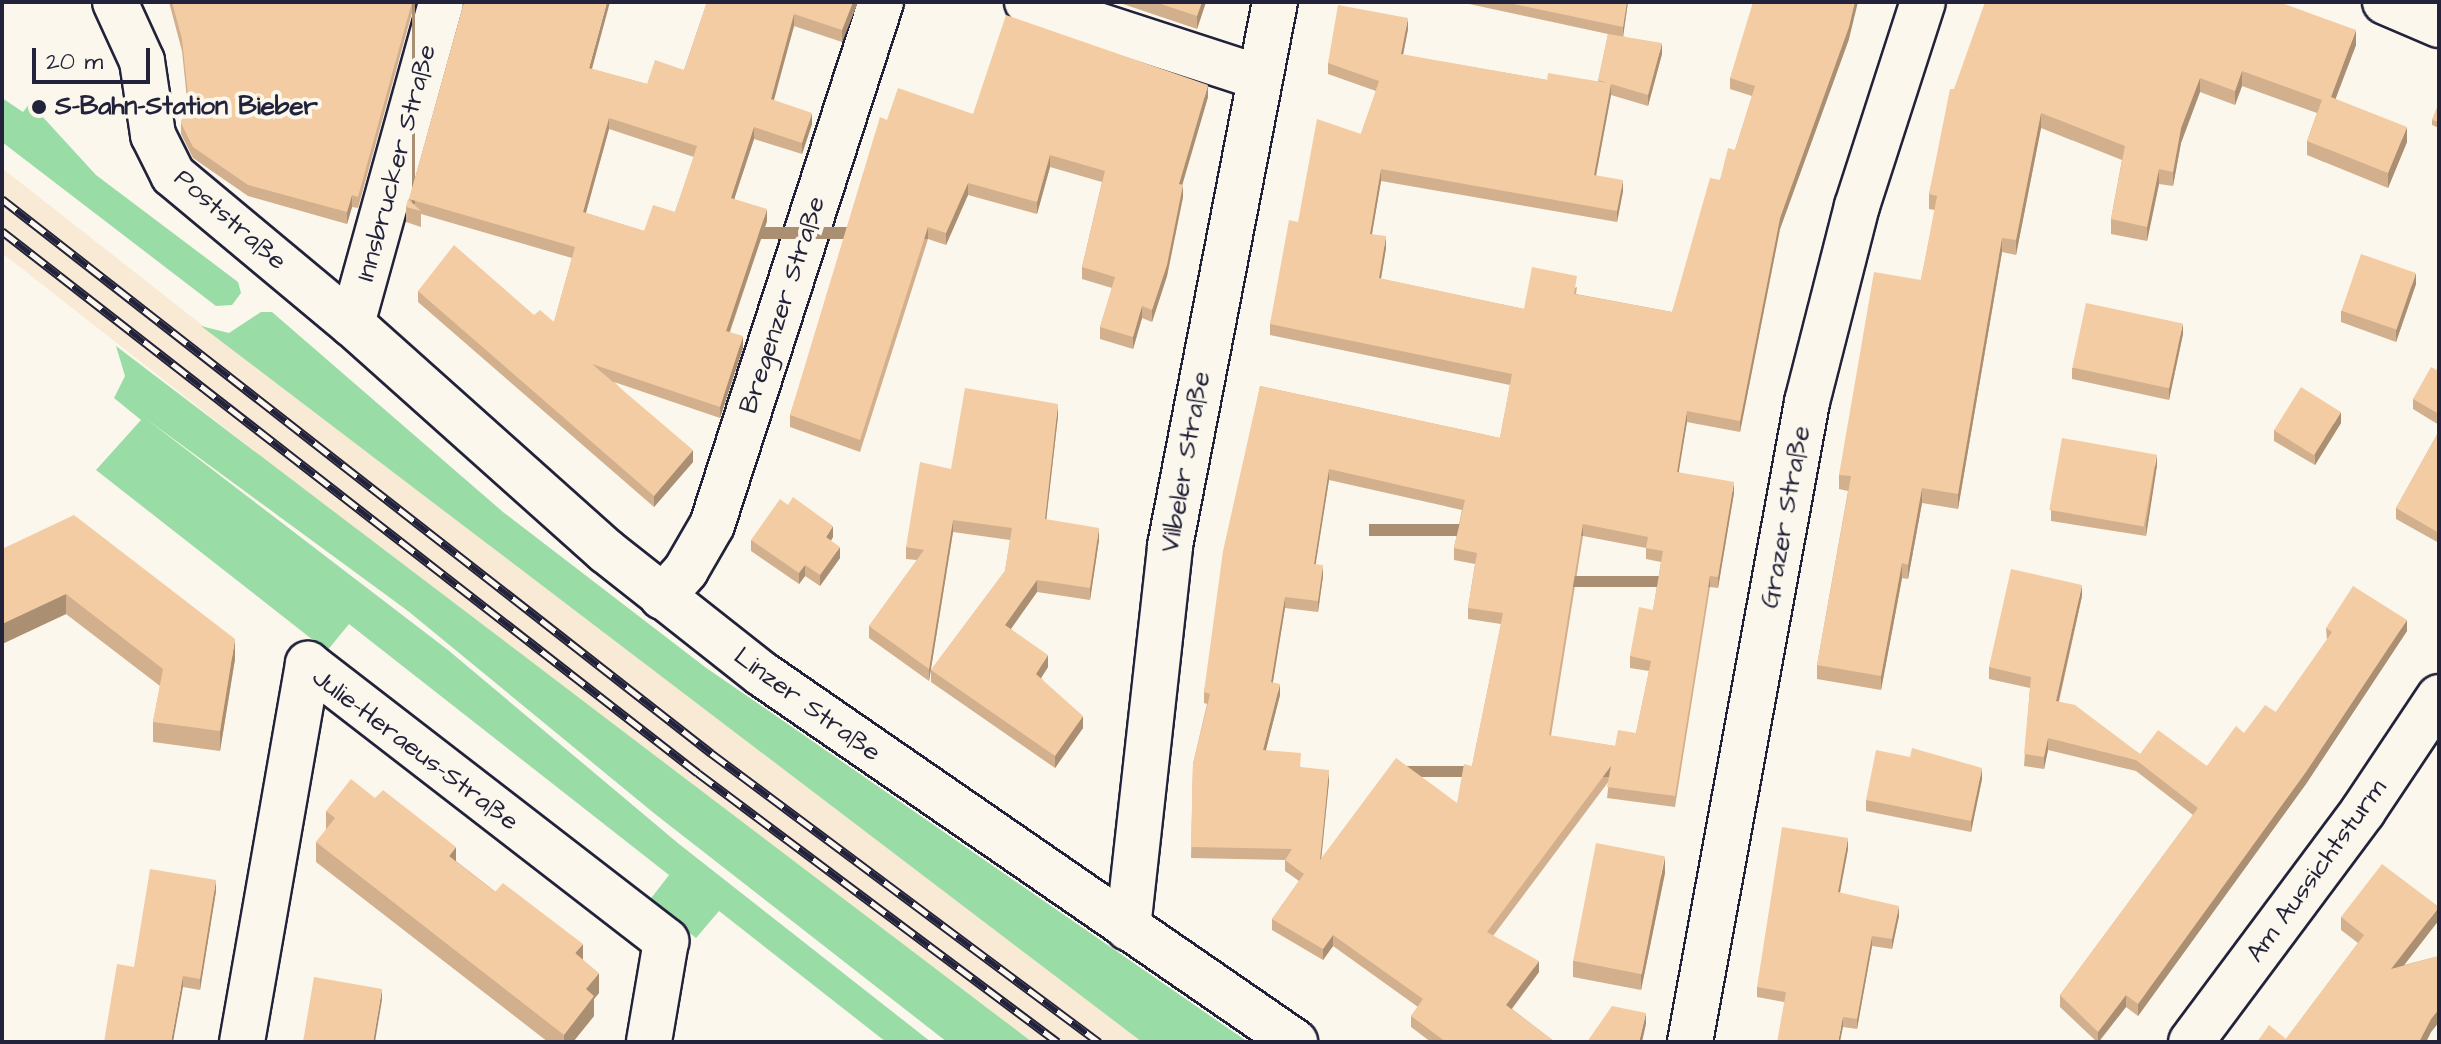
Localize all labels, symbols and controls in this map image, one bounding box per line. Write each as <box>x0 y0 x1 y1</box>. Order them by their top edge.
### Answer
scale bar <box>36 32 154 82</box>
street label: Innsbrucker Straße <box>350 41 444 285</box>
text: 20 m <box>46 45 103 79</box>
place label: S-Bahn-Station Bieber <box>55 91 318 123</box>
marker: S-Bahn-Station Bieber <box>30 98 48 116</box>
street label: Poststraße <box>168 163 292 277</box>
street label: Bregenzer Straße <box>733 193 833 417</box>
street label: Vilbeler Straße <box>1155 369 1217 555</box>
street label: Grazer Straße <box>1755 423 1817 611</box>
street label: Linzer Straße <box>727 641 887 769</box>
street label: Julie-Heraeus-Straße <box>306 662 524 838</box>
street label: Am Aussichtsturm <box>2240 773 2394 969</box>

